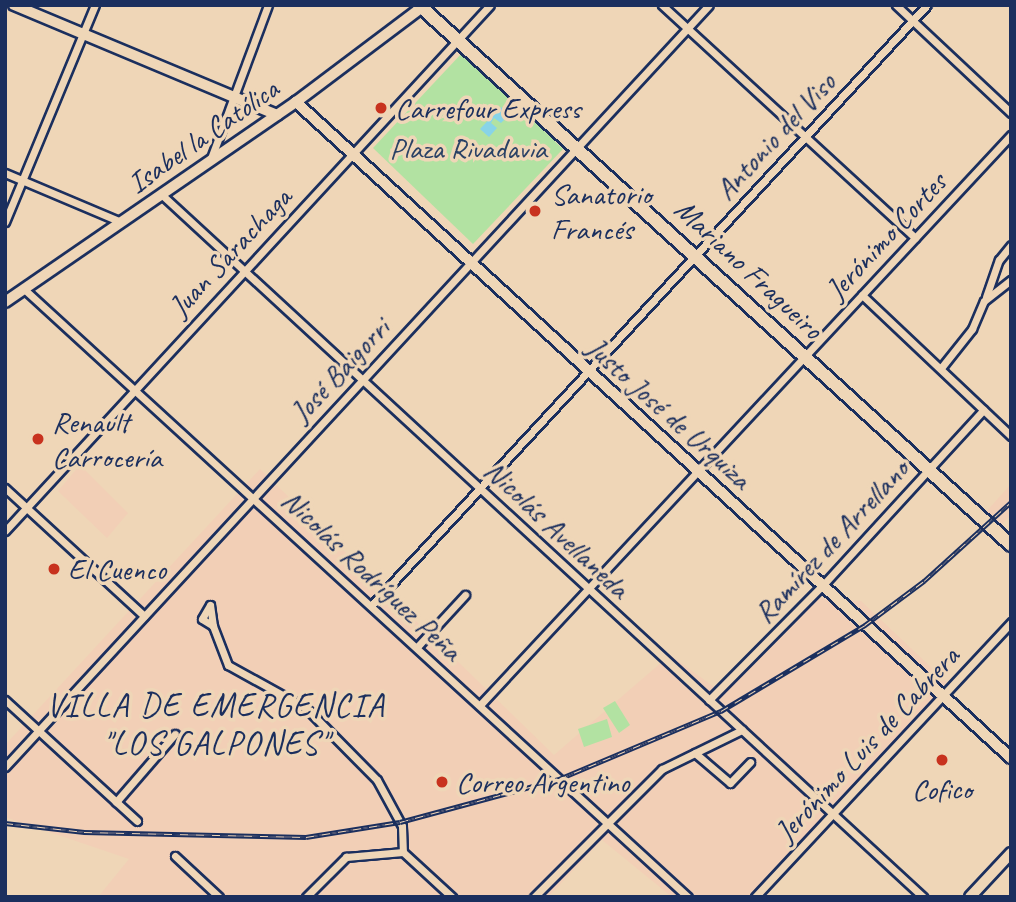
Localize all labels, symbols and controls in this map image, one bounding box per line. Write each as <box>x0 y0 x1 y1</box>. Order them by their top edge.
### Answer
street label: Antonio del Viso <box>707 65 843 207</box>
street label: Isabel la Católica <box>120 71 286 201</box>
place label: Carrefour Express <box>395 90 581 126</box>
marker: Carrefour Express <box>373 100 389 116</box>
park label: Plaza Rivadavia <box>390 130 546 166</box>
street label: Jerónimo Cortes <box>818 165 954 307</box>
place label: Sanatorio Francés <box>551 176 651 246</box>
street label: Juan Sarachaga <box>161 180 299 324</box>
street label: Mariano Fragueiro <box>667 191 831 347</box>
marker: Sanatorio Francés <box>525 201 545 221</box>
street label: José Baigorri <box>283 310 397 430</box>
street label: Justo José de Urquiza <box>579 330 759 496</box>
place label: Renault Carrocería <box>52 404 162 474</box>
marker: Renault Carrocería <box>30 431 46 447</box>
street label: Nicolás Avellaneda <box>477 452 637 606</box>
street label: Ramírez de Arrellano <box>746 452 916 630</box>
street label: Nicolás Rodríguez Peña <box>274 482 470 668</box>
place label: El Cuenco <box>68 551 166 587</box>
marker: El Cuenco <box>46 561 62 577</box>
street label: Jerónimo Luis de Cabrera <box>767 639 967 849</box>
district label: VILLA DE EMERGENCIA "LOS GALPONES" <box>50 686 382 764</box>
marker: Cofico <box>934 752 950 768</box>
place label: Correo Argentino <box>456 764 629 800</box>
place label: Cofico <box>912 771 972 807</box>
marker: Correo Argentino <box>434 774 450 790</box>

